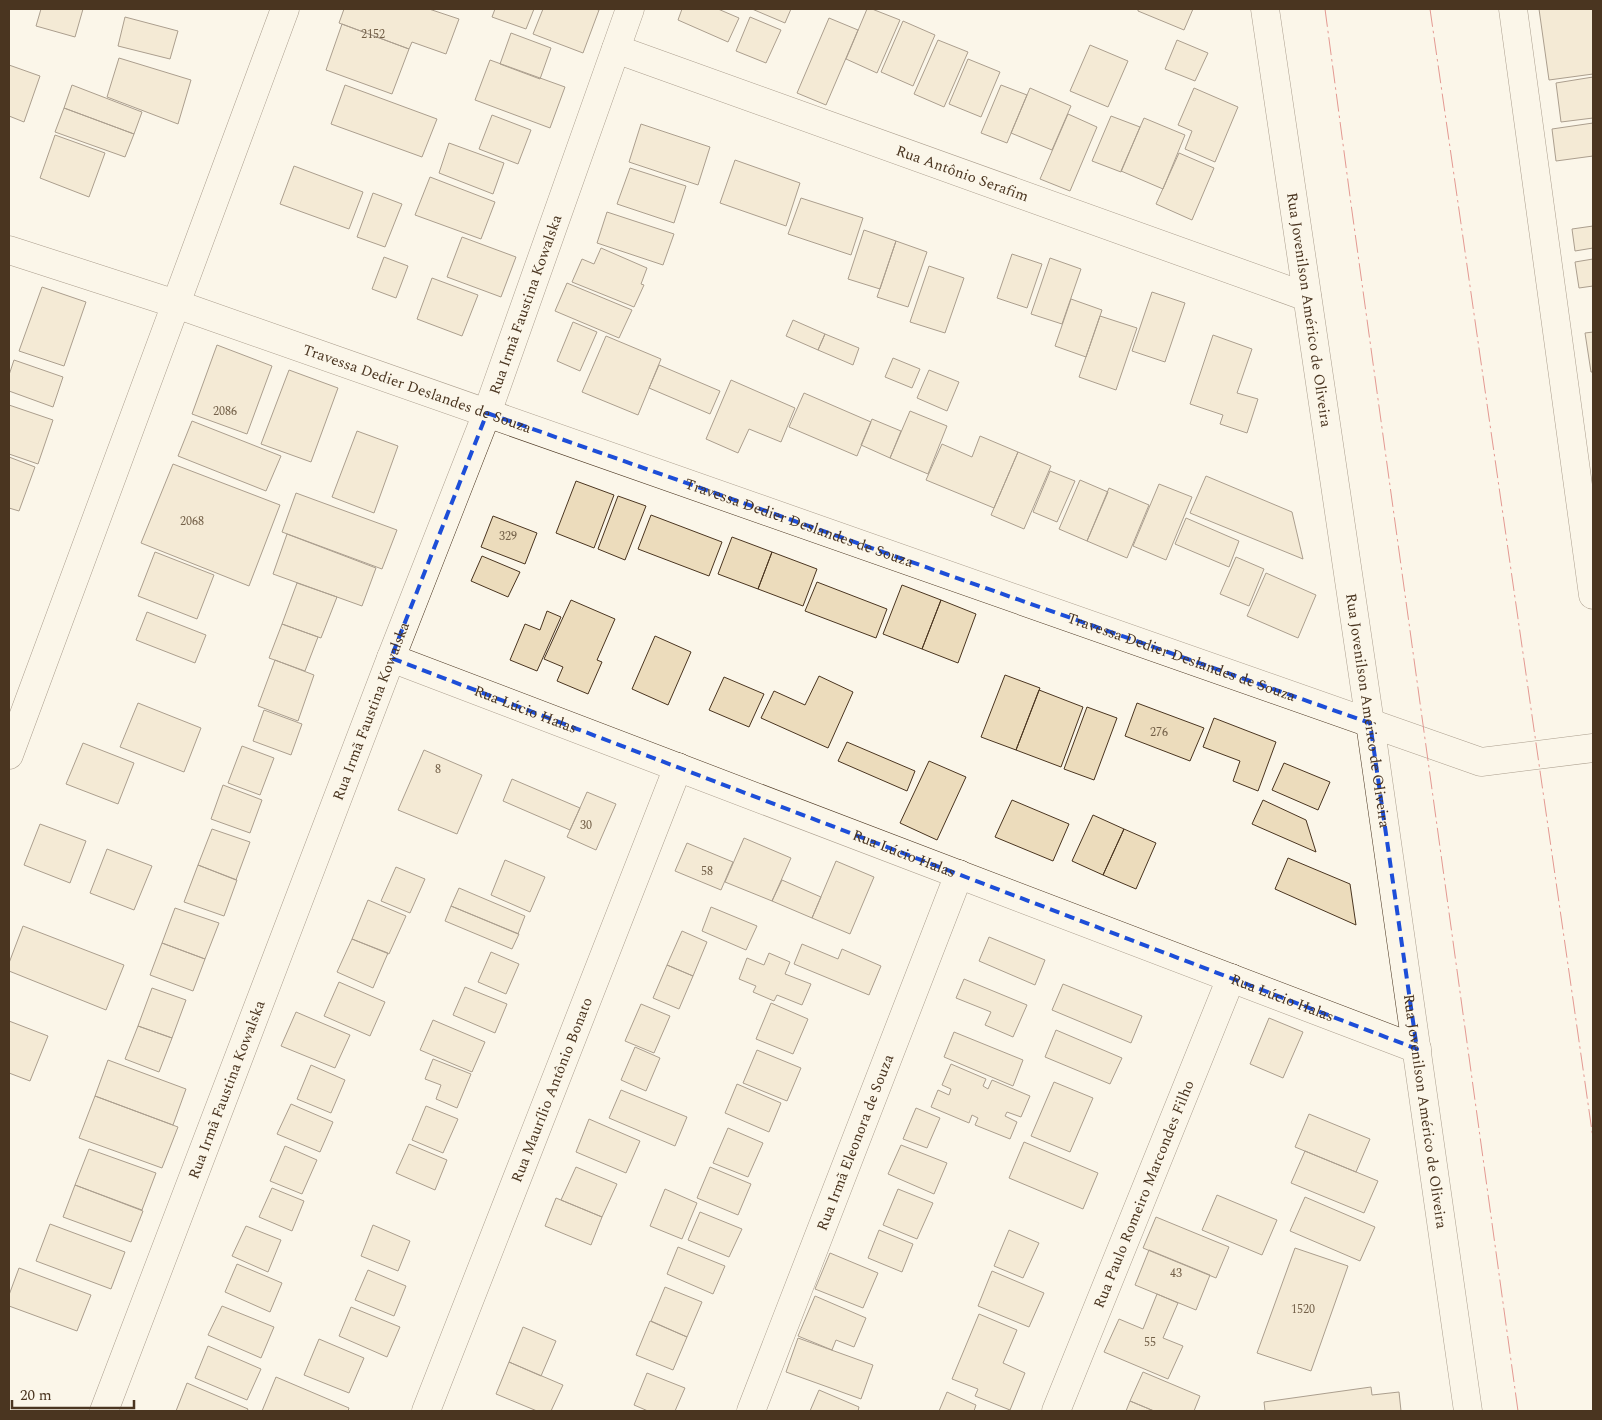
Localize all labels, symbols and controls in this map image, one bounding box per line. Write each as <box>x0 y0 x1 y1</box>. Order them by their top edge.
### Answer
house number: 2152 <box>361 25 385 44</box>
street label: Rua Antônio Serafim <box>893 139 1032 208</box>
street label: Rua Jovenilson Américo de Oliveira <box>1281 191 1338 429</box>
street label: Rua Irmã Faustina Kowalska <box>483 211 568 398</box>
street label: Travessa Dedier Deslandes de Souza <box>300 338 535 440</box>
house number: 2086 <box>213 402 237 421</box>
street label: Travessa Dedier Deslandes de Souza <box>682 472 917 574</box>
house number: 2068 <box>180 512 204 531</box>
house number: 329 <box>499 527 517 546</box>
street label: Rua Jovenilson Américo de Oliveira <box>1340 592 1396 830</box>
street label: Travessa Dedier Deslandes de Souza <box>1064 606 1300 708</box>
street label: Rua Irmã Faustina Kowalska <box>326 618 416 804</box>
street label: Rua Lúcio Halas <box>471 679 580 739</box>
house number: 276 <box>1150 723 1168 742</box>
house number: 8 <box>435 760 441 779</box>
house number: 30 <box>580 816 592 835</box>
street label: Rua Lúcio Halas <box>849 823 959 884</box>
house number: 58 <box>701 862 713 881</box>
street label: Rua Lúcio Halas <box>1228 968 1337 1028</box>
street label: Rua Jovenilson Américo de Oliveira <box>1397 993 1454 1231</box>
street label: Rua Maurílio Antônio Bonato <box>505 994 598 1186</box>
street label: Rua Irmã Faustina Kowalska <box>182 996 271 1182</box>
street label: Rua Irmã Eleonora de Souza <box>810 1050 900 1234</box>
street label: Rua Paulo Romeiro Marcondes Filho <box>1087 1077 1200 1312</box>
house number: 43 <box>1170 1264 1182 1283</box>
house number: 1520 <box>1291 1300 1315 1319</box>
house number: 55 <box>1144 1333 1156 1352</box>
scale bar <box>12 1378 135 1410</box>
text: 20 m <box>20 1384 52 1407</box>

